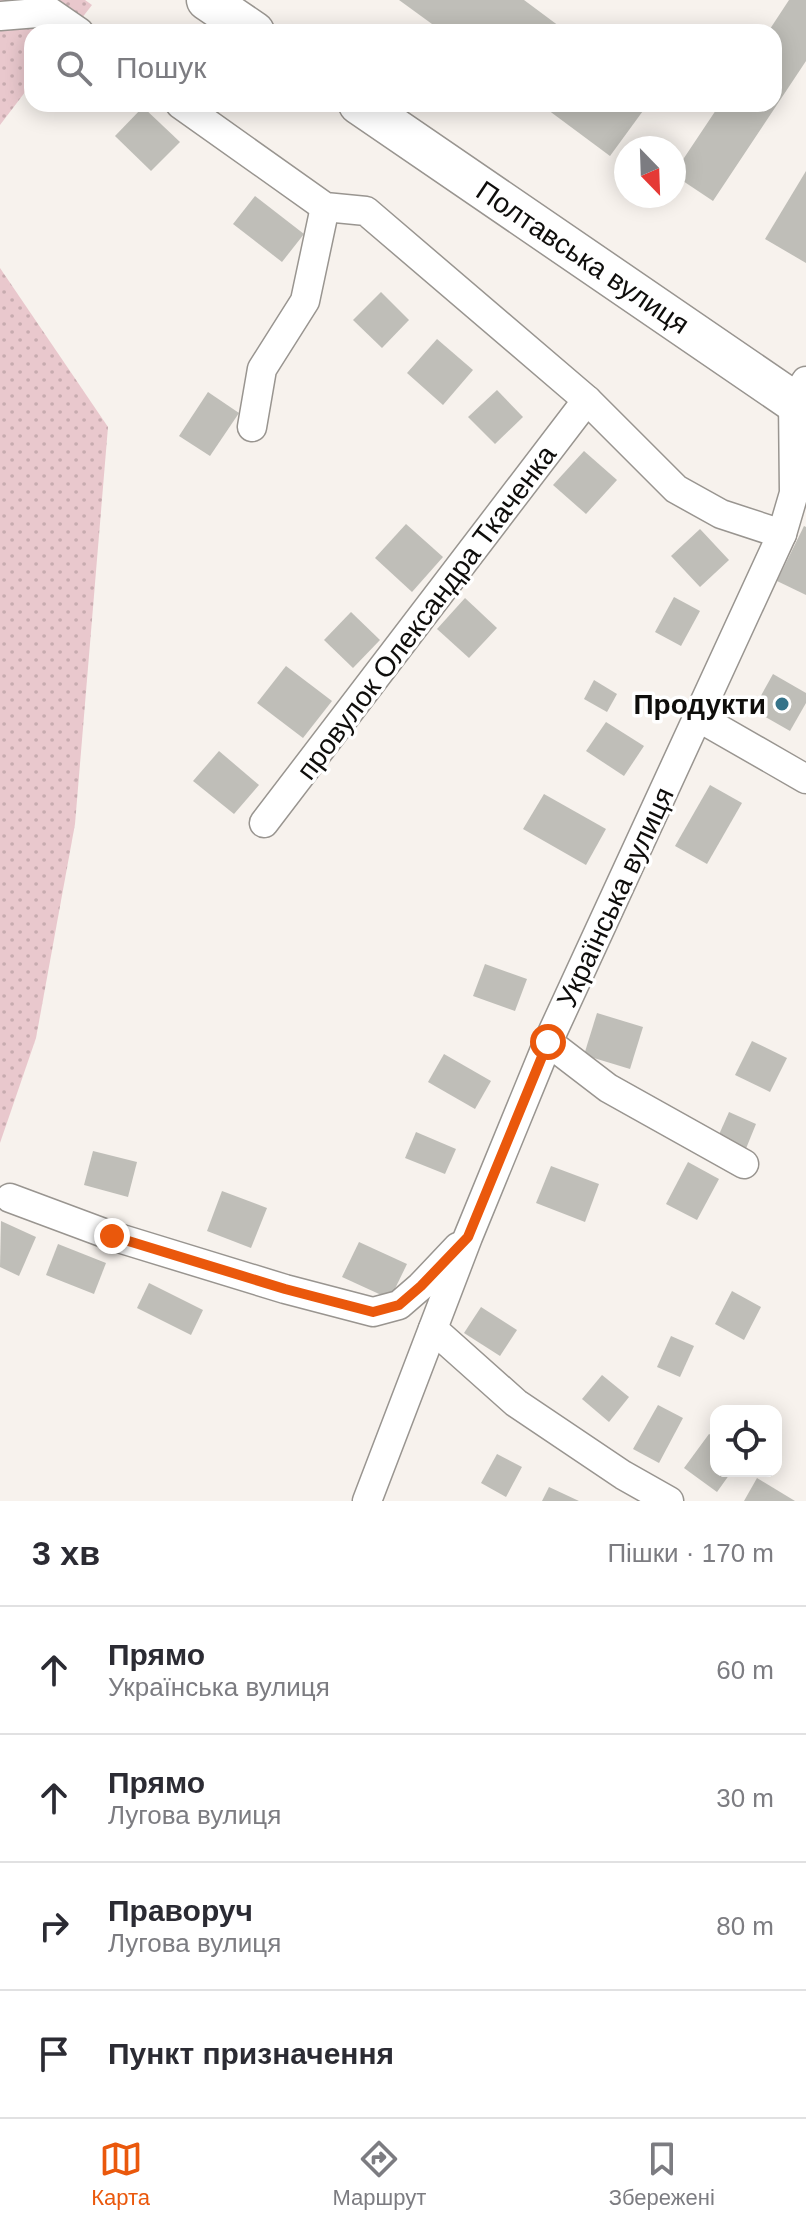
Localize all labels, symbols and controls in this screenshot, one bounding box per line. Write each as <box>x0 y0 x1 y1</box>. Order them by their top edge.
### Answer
search box <box>24 24 782 112</box>
icon: search <box>52 46 96 90</box>
text: Пошук <box>116 51 206 84</box>
north arrow <box>614 136 686 208</box>
street label: Полтавська вулиця <box>471 175 695 340</box>
street label: провулок Олександра Ткаченка <box>291 439 562 785</box>
place label: Продукти <box>633 689 766 720</box>
marker: Продукти <box>773 695 791 713</box>
street label: Українська вулиця <box>551 782 680 1012</box>
route start <box>530 1024 566 1060</box>
route end <box>94 1218 130 1254</box>
map controls <box>710 1405 782 1477</box>
button: locate <box>710 1405 782 1477</box>
text: 3 хв <box>32 1534 100 1572</box>
text: Пішки · 170 m <box>607 1538 774 1568</box>
text: Прямо <box>108 1638 205 1671</box>
icon: ahead <box>32 1648 76 1692</box>
text: 60 m <box>716 1655 774 1685</box>
text: Українська вулиця <box>108 1672 330 1702</box>
text: Прямо <box>108 1766 205 1799</box>
icon: ahead <box>32 1776 76 1820</box>
text: 30 m <box>716 1783 774 1813</box>
text: Лугова вулиця <box>108 1800 281 1830</box>
text: Праворуч <box>108 1894 253 1927</box>
icon: right <box>32 1904 76 1948</box>
text: 80 m <box>716 1911 774 1941</box>
text: Лугова вулиця <box>108 1928 281 1958</box>
icon: arrive <box>32 2032 76 2076</box>
text: Пункт призначення <box>108 2037 394 2070</box>
tab: Карта <box>91 2137 150 2211</box>
tab: Маршрут <box>333 2137 426 2211</box>
tab: Збережені <box>609 2137 715 2211</box>

